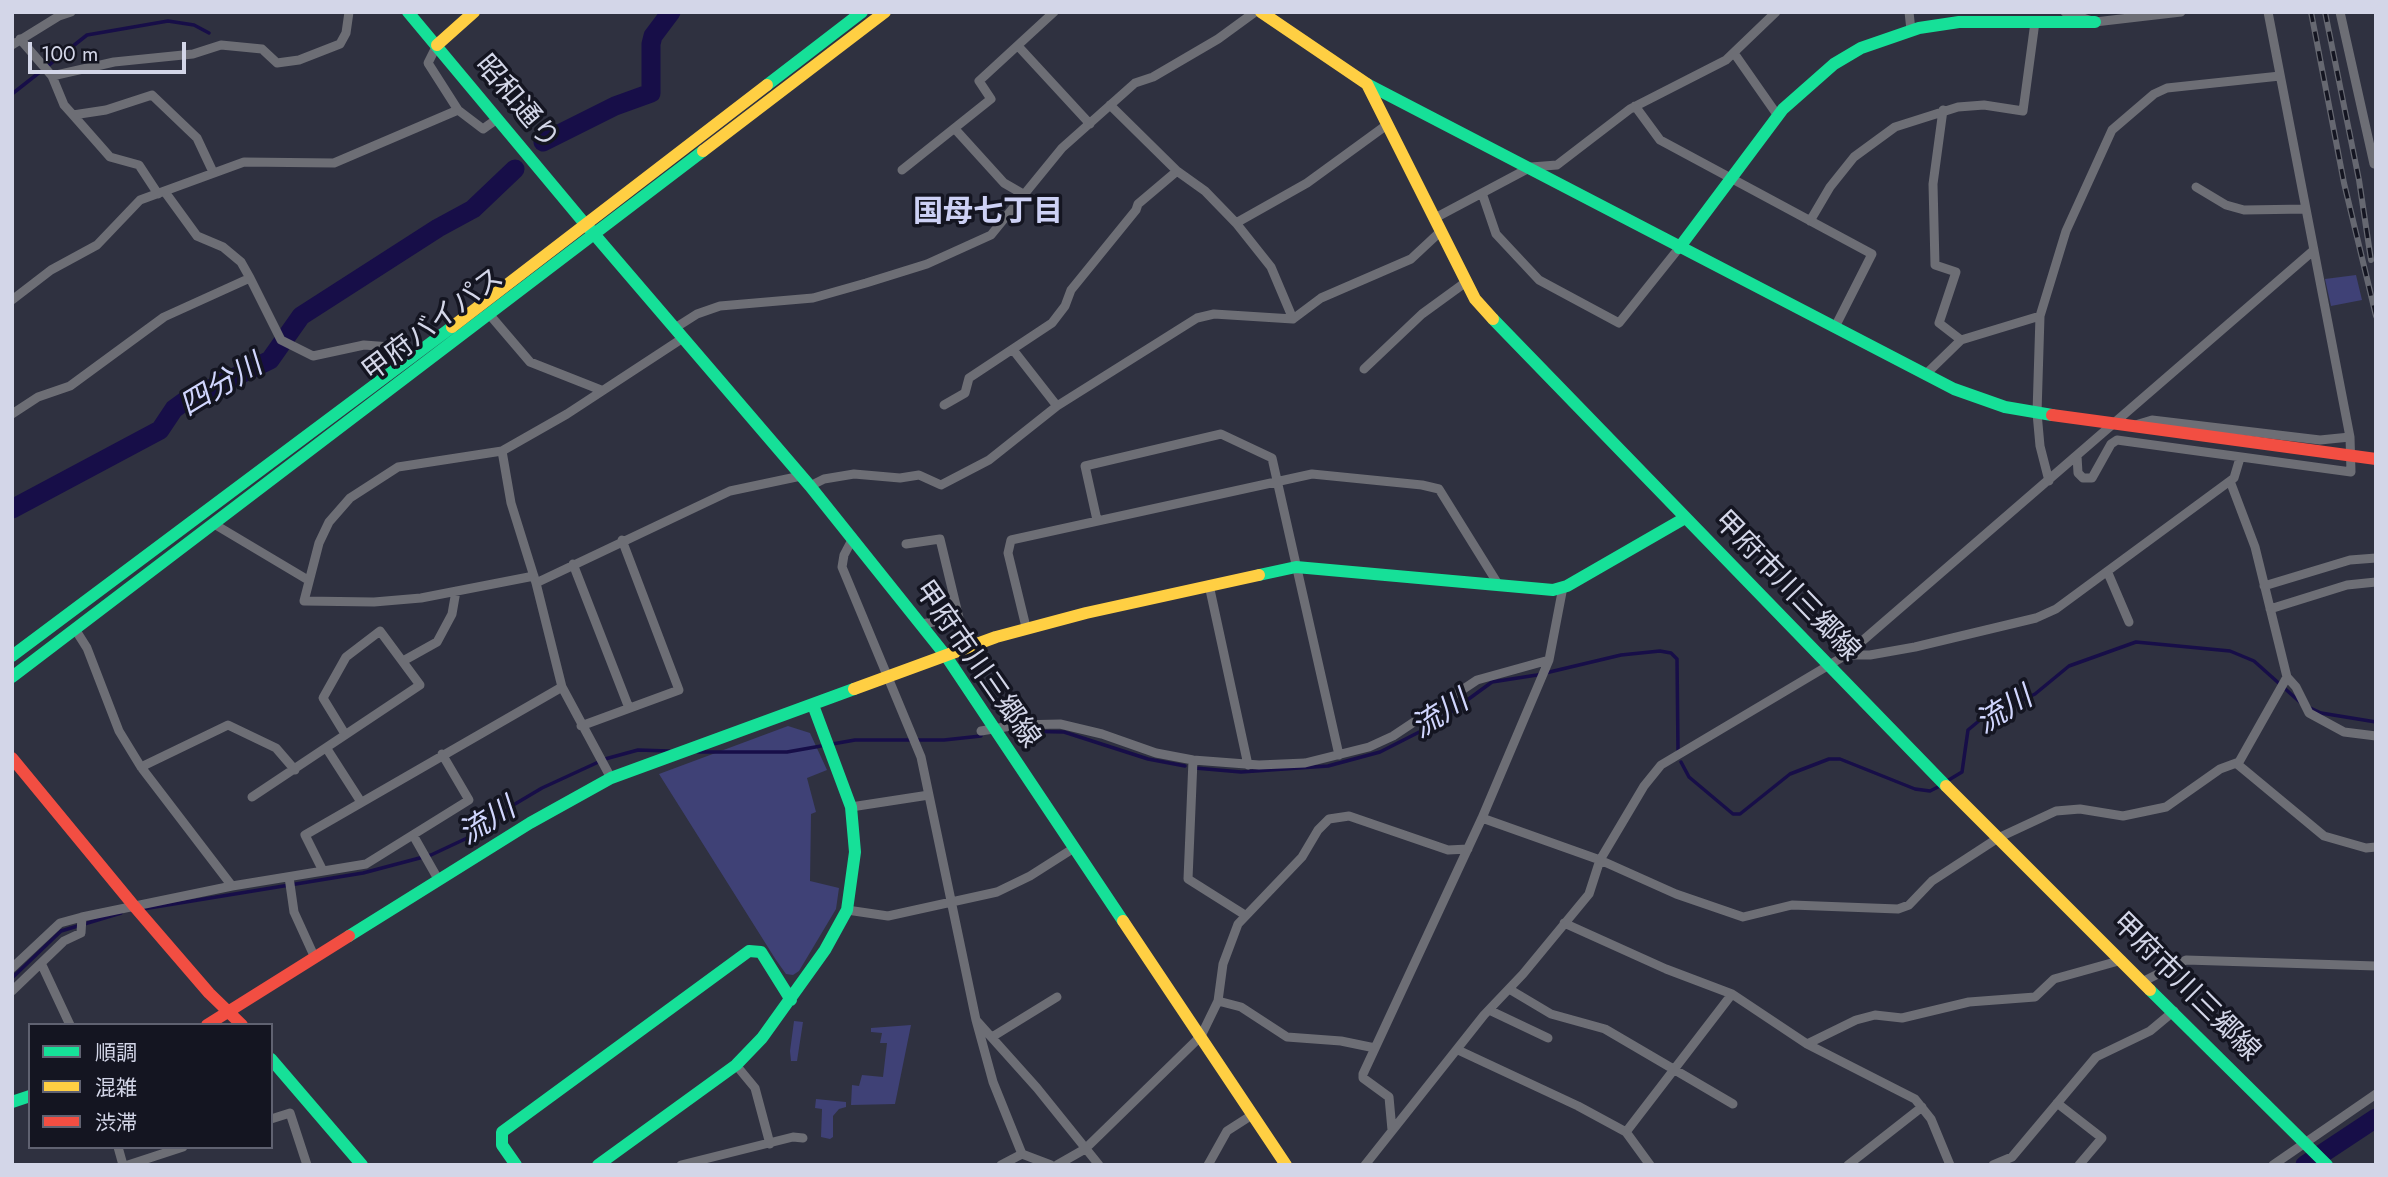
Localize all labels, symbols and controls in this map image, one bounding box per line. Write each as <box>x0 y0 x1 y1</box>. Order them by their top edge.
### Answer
scale bar <box>32 28 189 72</box>
text: 100 m <box>41 39 98 69</box>
street label: 昭和通り <box>467 49 565 157</box>
district label: 国母七丁目 <box>913 196 1063 232</box>
street label: 甲府バイパス <box>357 262 511 390</box>
water label: 四分川 <box>174 348 270 426</box>
street label: 甲府市川三郷線 <box>1706 505 1866 669</box>
street label: 甲府市川三郷線 <box>906 575 1046 755</box>
water label: 流川 <box>1970 681 2040 743</box>
water label: 流川 <box>1406 685 1476 747</box>
water label: 流川 <box>453 792 523 854</box>
street label: 甲府市川三郷線 <box>2104 907 2266 1069</box>
legend <box>28 1023 273 1149</box>
text: 順調 <box>95 1038 137 1068</box>
text: 混雑 <box>95 1073 137 1103</box>
text: 渋滞 <box>95 1108 137 1138</box>

